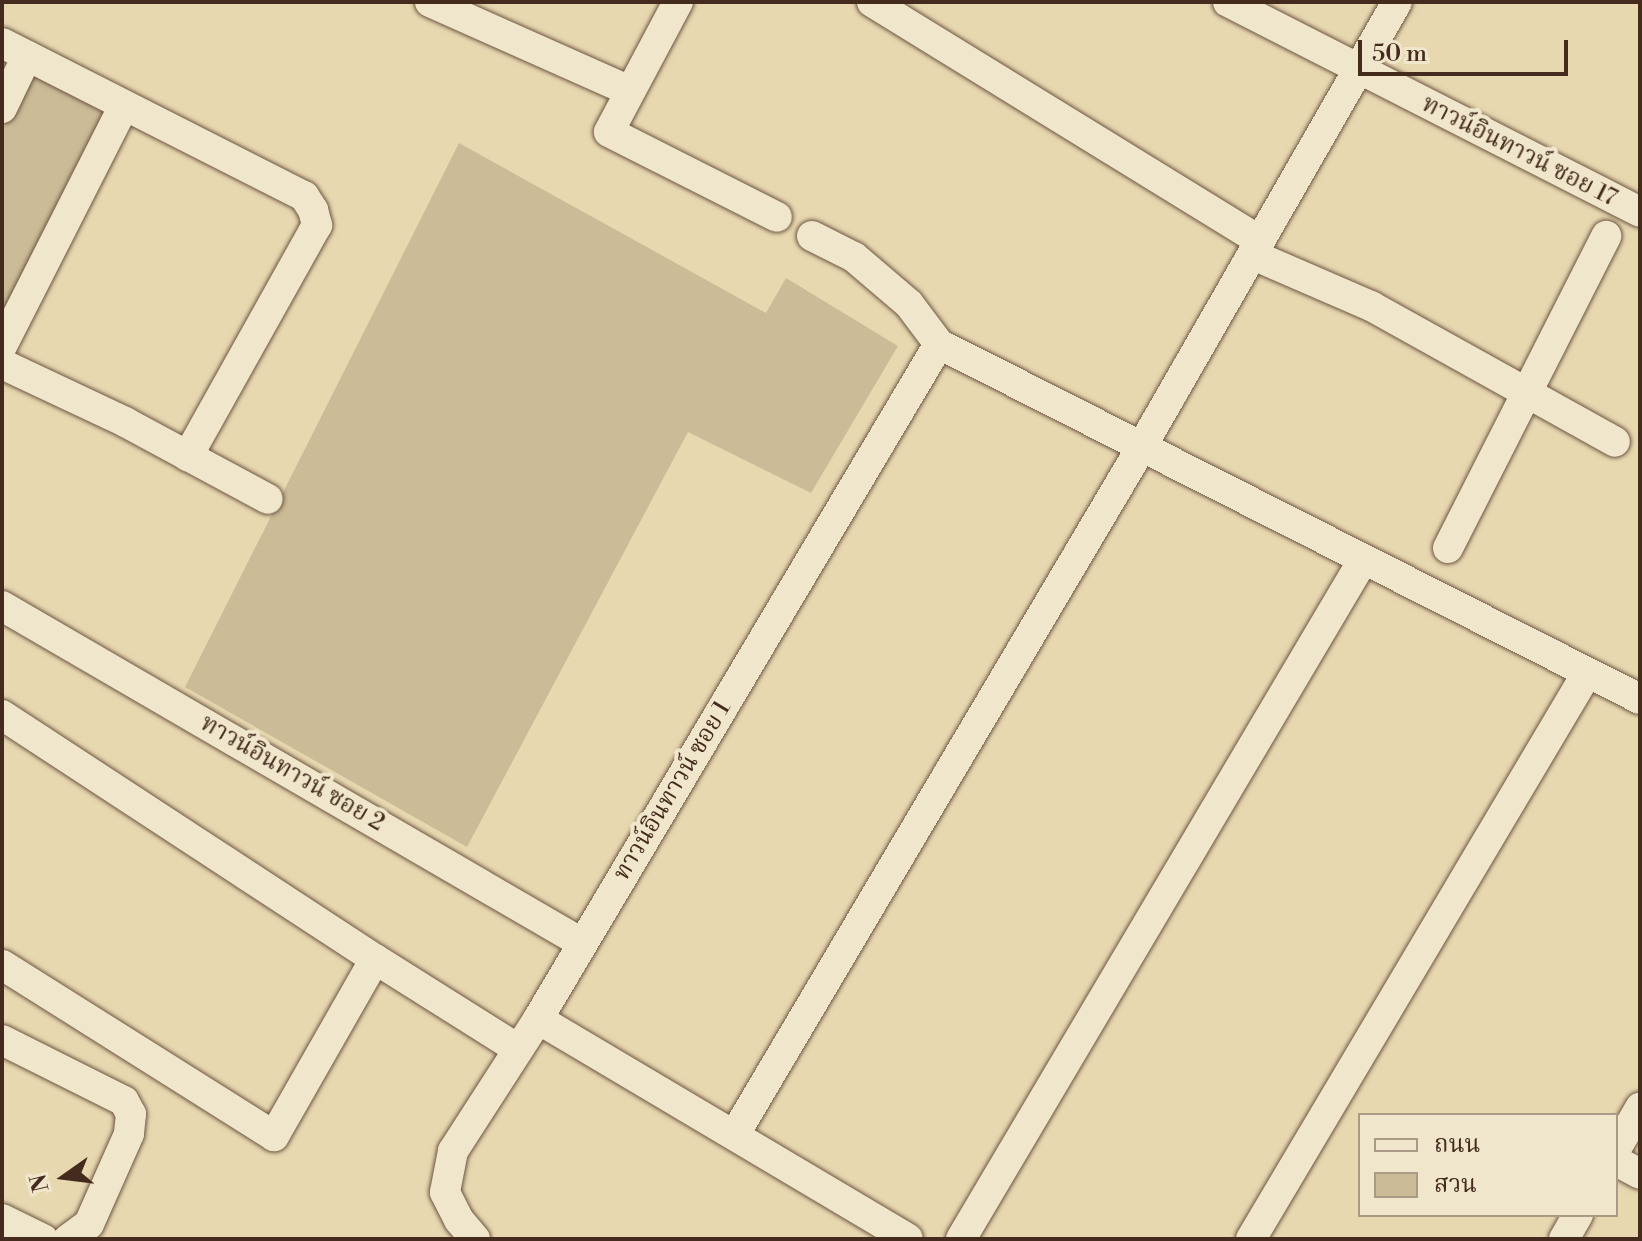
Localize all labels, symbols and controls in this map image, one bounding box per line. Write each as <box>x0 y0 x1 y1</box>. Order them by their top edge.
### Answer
scale bar <box>1362 24 1572 74</box>
text: 50 m <box>1372 39 1427 69</box>
street label: ทาวน์อินทาวน์ ซอย 17 <box>1417 90 1621 214</box>
street label: ทาวน์อินทาวน์ ซอย 1 <box>608 696 738 886</box>
street label: ทาวน์อินทาวน์ ซอย 2 <box>195 710 389 838</box>
legend <box>1358 1113 1618 1217</box>
text: ถนน <box>1434 1130 1480 1160</box>
north arrow <box>24 1137 104 1217</box>
text: สวน <box>1434 1170 1477 1200</box>
text: N <box>25 1171 55 1195</box>

